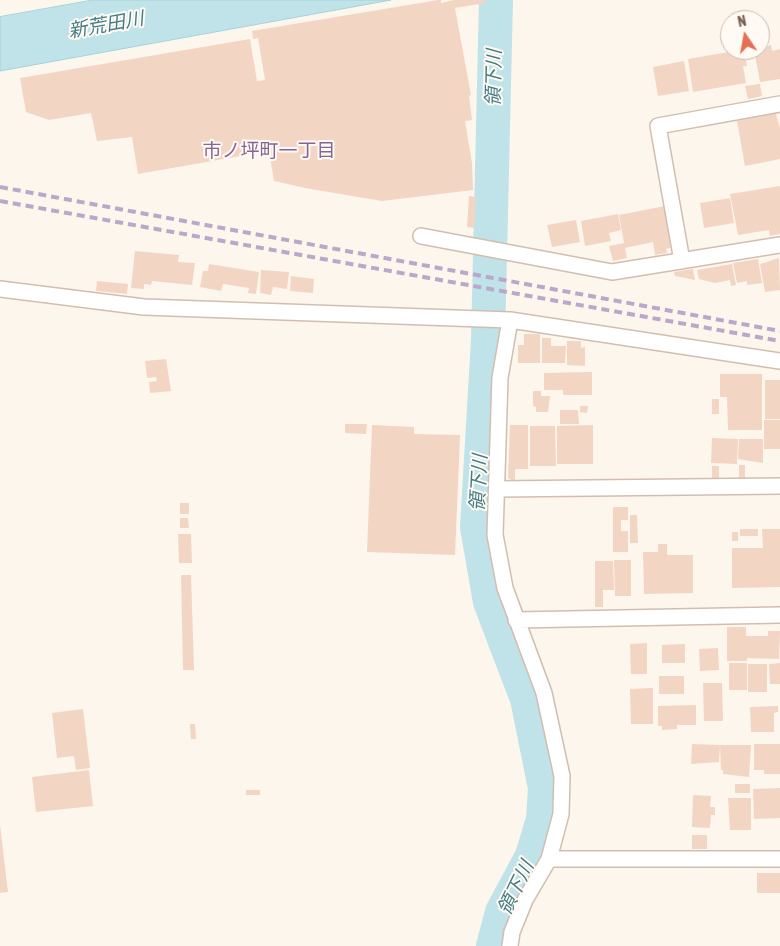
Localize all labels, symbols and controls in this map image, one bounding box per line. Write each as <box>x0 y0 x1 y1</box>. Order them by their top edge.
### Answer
water label: 新荒田川 <box>67 7 145 43</box>
north arrow <box>720 10 770 60</box>
text: N <box>736 13 748 30</box>
water label: 領下川 <box>482 49 506 107</box>
district label: 市ノ坪町一丁目 <box>203 140 335 162</box>
water label: 領下川 <box>466 454 492 512</box>
water label: 領下川 <box>493 857 539 919</box>

